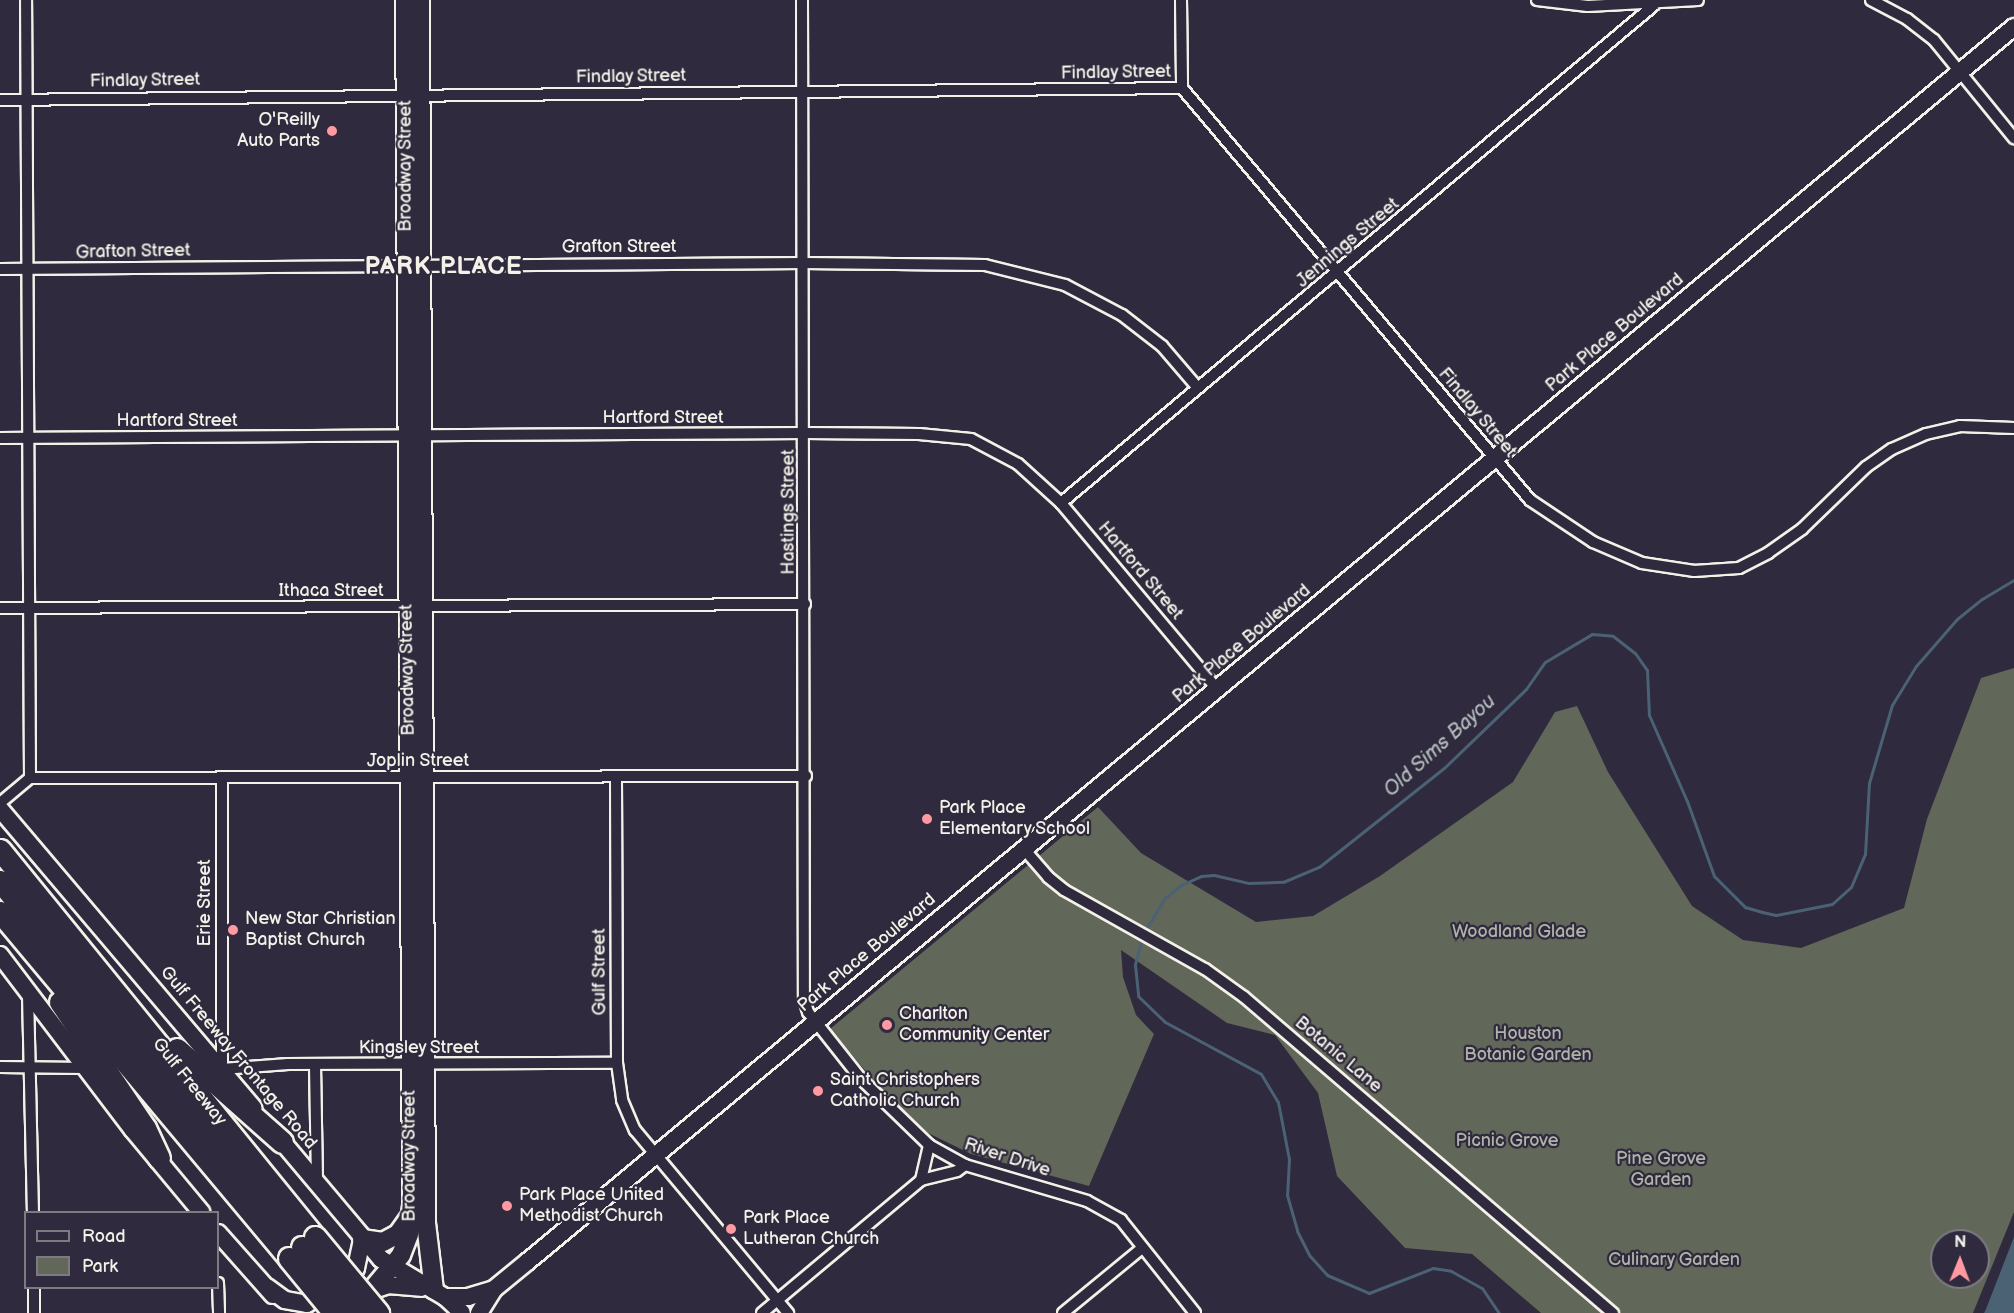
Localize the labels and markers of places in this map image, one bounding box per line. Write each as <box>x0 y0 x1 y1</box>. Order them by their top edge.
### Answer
place label: O'Reilly Auto Parts <box>237 110 320 152</box>
marker: O'Reilly Auto Parts <box>325 124 339 138</box>
place label: Park Place Elementary School <box>939 798 1092 840</box>
marker: Park Place Elementary School <box>920 812 934 826</box>
place label: New Star Christian Baptist Church <box>245 909 396 952</box>
marker: New Star Christian Baptist Church <box>226 923 240 937</box>
place label: Charlton Community Center <box>899 1004 1050 1046</box>
marker: Charlton Community Center <box>880 1018 894 1032</box>
place label: Saint Christophers Catholic Church <box>830 1070 980 1112</box>
marker: Saint Christophers Catholic Church <box>811 1084 825 1098</box>
place label: Park Place United Methodist Church <box>519 1185 664 1228</box>
marker: Park Place United Methodist Church <box>500 1199 514 1213</box>
place label: Park Place Lutheran Church <box>743 1208 879 1250</box>
marker: Park Place Lutheran Church <box>724 1222 738 1236</box>

